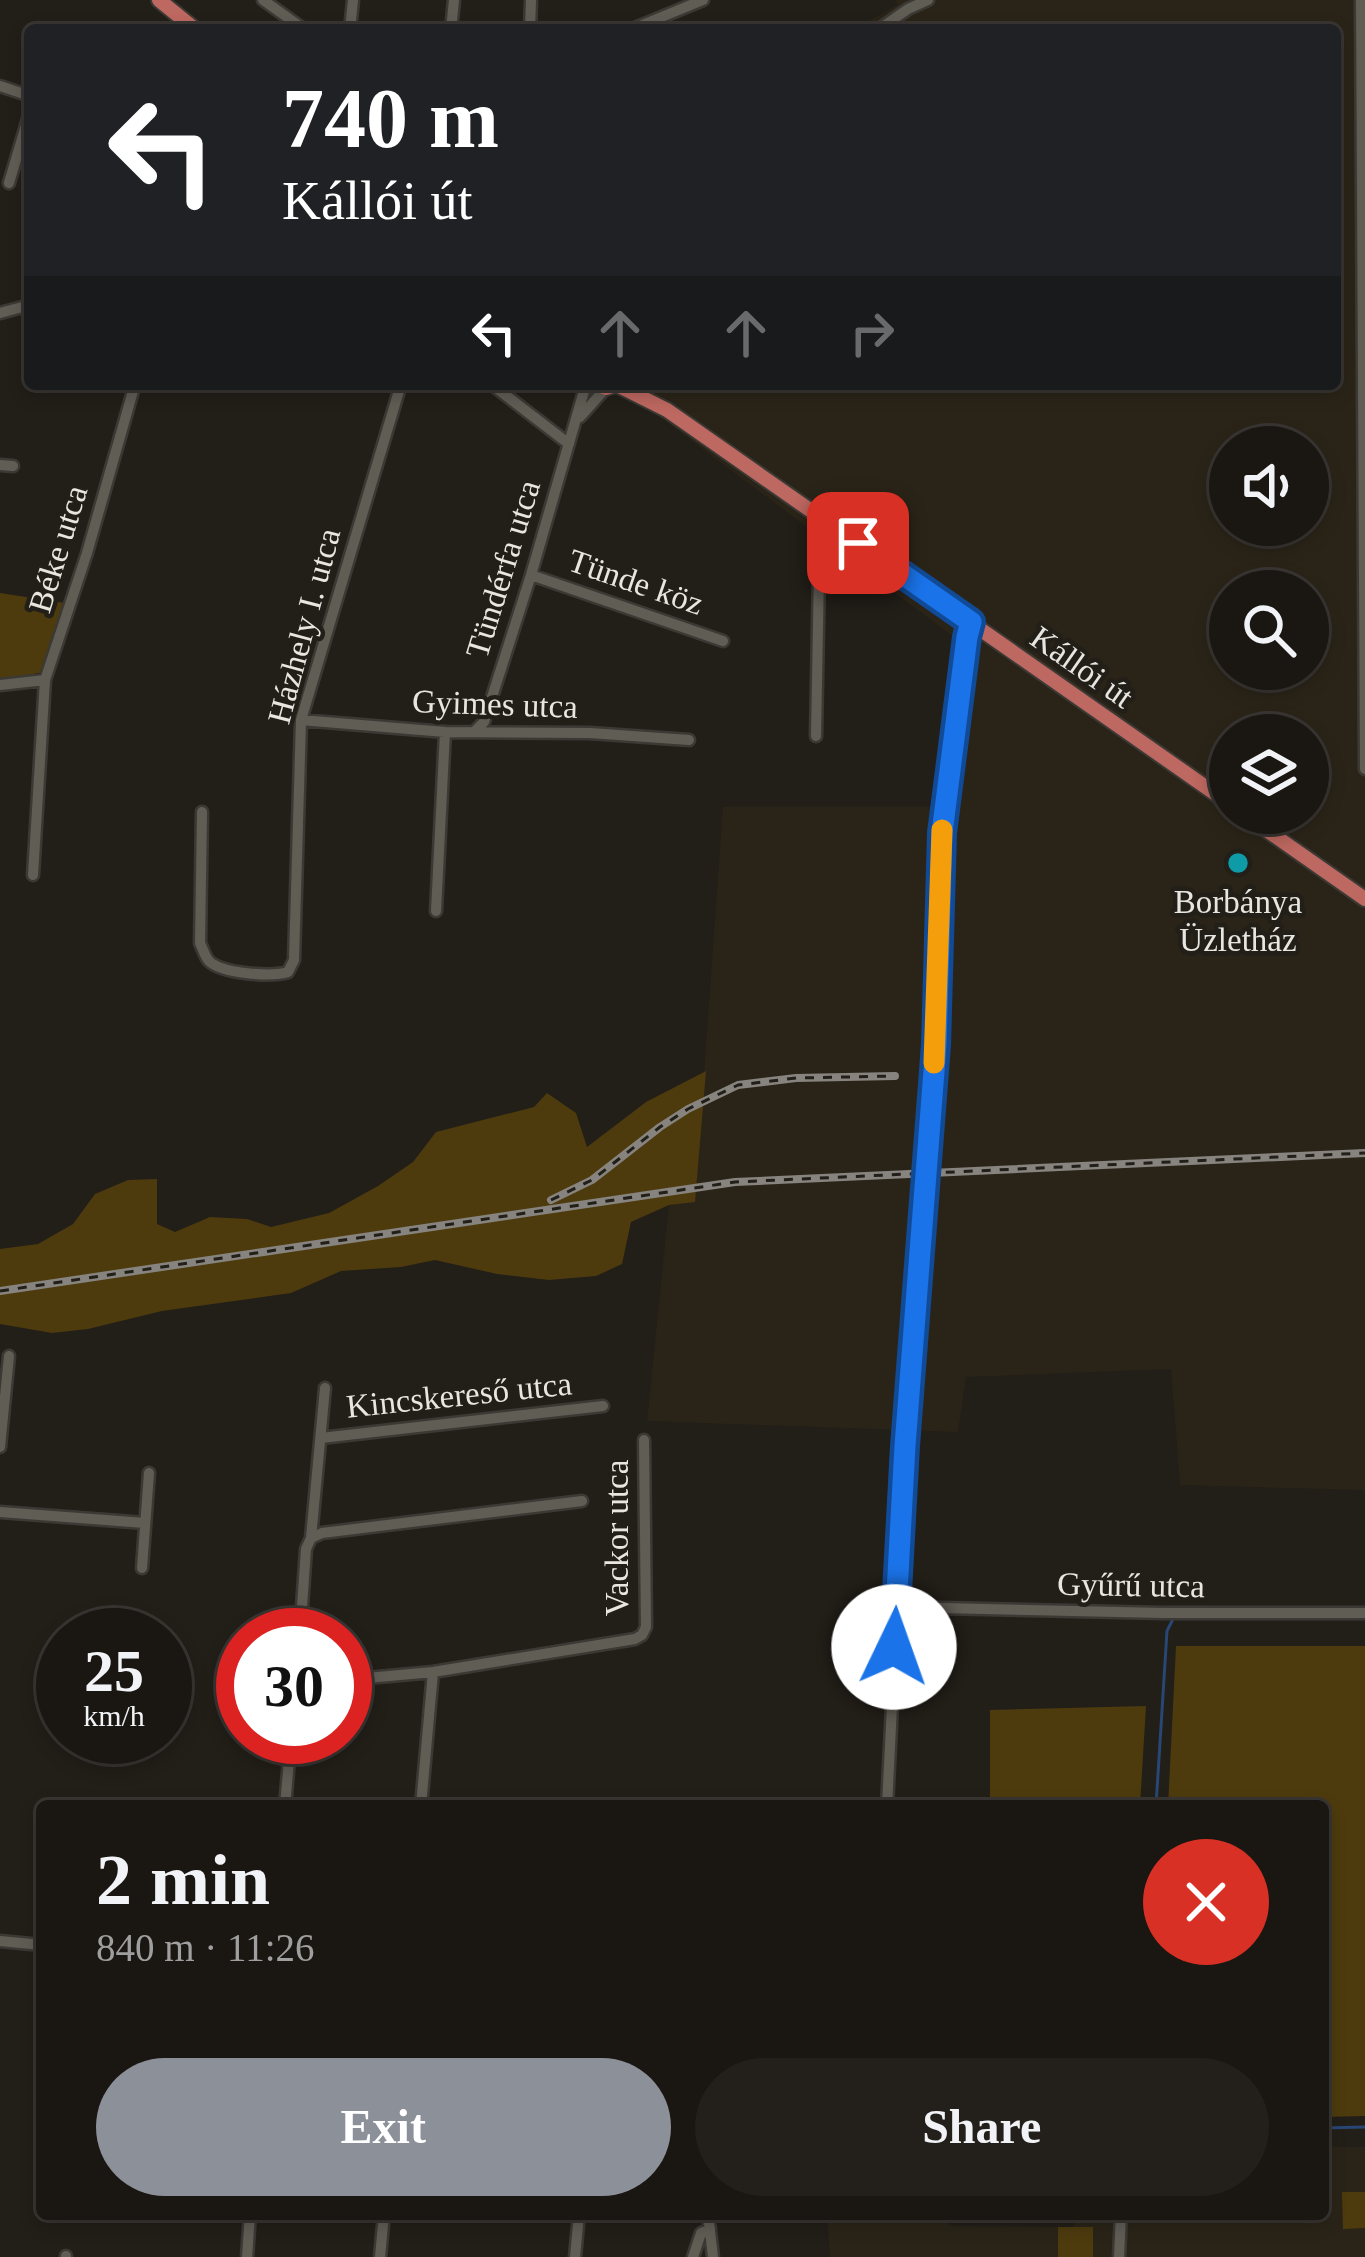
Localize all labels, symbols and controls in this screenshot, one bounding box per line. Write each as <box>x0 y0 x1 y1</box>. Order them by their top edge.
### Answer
icon: left <box>84 72 240 228</box>
text: 740 m <box>282 72 499 165</box>
text: Kállói út <box>282 171 472 231</box>
icon: left <box>461 300 527 366</box>
icon: ahead <box>587 300 653 366</box>
icon: ahead <box>713 300 779 366</box>
icon: right <box>839 300 905 366</box>
map controls <box>1209 426 1329 834</box>
button: sound <box>1209 426 1329 546</box>
street label: Tündérfa utca <box>459 475 547 662</box>
street label: Béke utca <box>22 481 94 617</box>
pin <box>807 492 909 594</box>
icon: arrive <box>825 510 891 576</box>
street label: Házhely I. utca <box>261 524 347 728</box>
street label: Tünde köz <box>564 542 708 622</box>
button: search <box>1209 570 1329 690</box>
street label: Kállói út <box>1024 619 1140 715</box>
street label: Gyimes utca <box>411 683 579 725</box>
button: layers <box>1209 714 1329 834</box>
marker: Borbánya Üzletház <box>1225 850 1251 876</box>
place label: Borbánya Üzletház <box>1174 884 1302 958</box>
street label: Kincskereső utca <box>345 1365 574 1425</box>
street label: Vackor utca <box>599 1459 635 1616</box>
street label: Gyűrű utca <box>1057 1566 1205 1604</box>
position arrow <box>831 1584 957 1710</box>
speed limit sign: 30 <box>216 1608 372 1764</box>
text: 25 <box>84 1638 144 1704</box>
text: km/h <box>83 1699 145 1732</box>
button: close <box>1143 1839 1269 1965</box>
text: 2 min <box>96 1840 270 1920</box>
text: 840 m · 11:26 <box>96 1926 314 1969</box>
button: Exit <box>96 2058 671 2196</box>
button: Share <box>695 2058 1269 2196</box>

